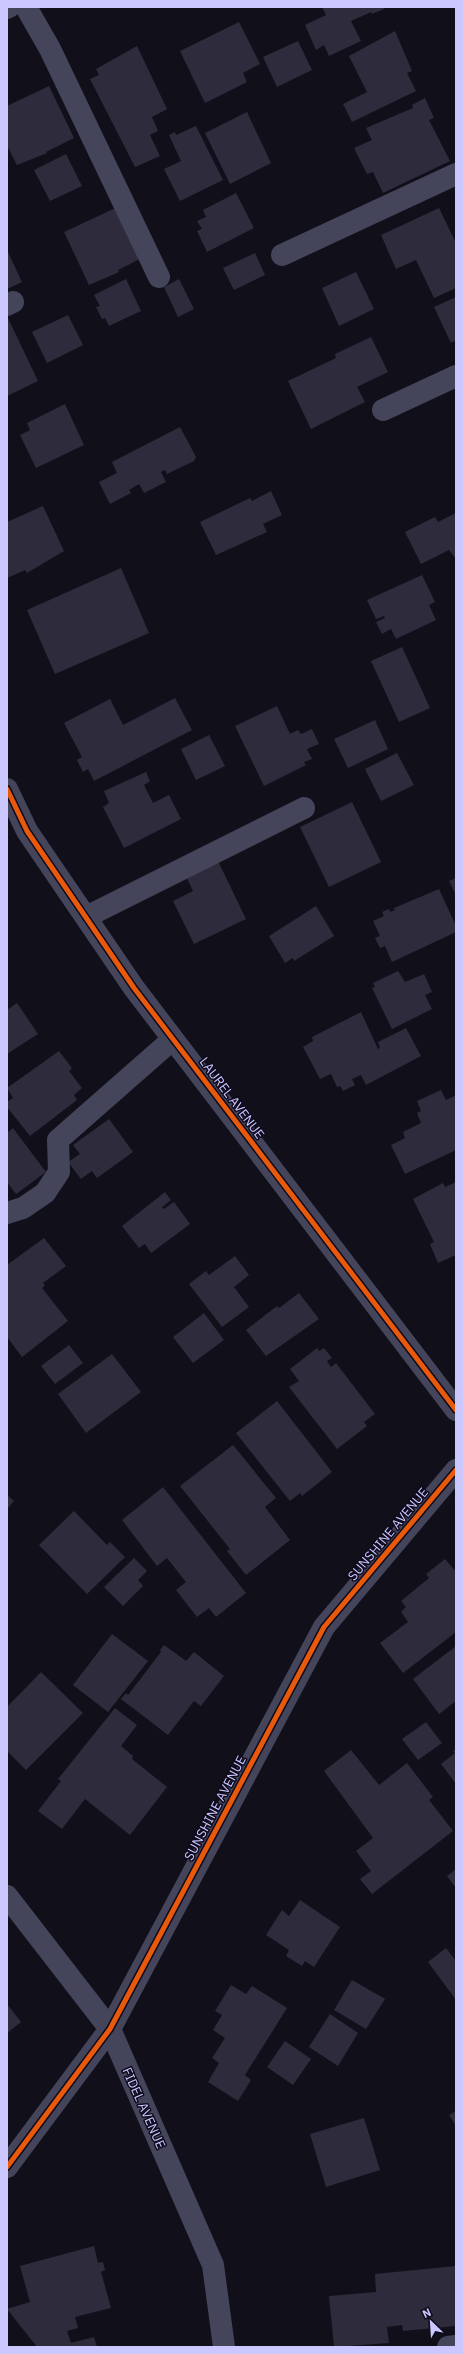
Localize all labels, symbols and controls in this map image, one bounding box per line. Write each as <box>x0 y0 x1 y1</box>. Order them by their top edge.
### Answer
street label: LAUREL AVENUE <box>196 1054 268 1142</box>
street label: SUNSHINE AVENUE <box>344 1484 432 1584</box>
street label: SUNSHINE AVENUE <box>180 1753 250 1863</box>
street label: FIDEL AVENUE <box>118 2065 170 2151</box>
north arrow <box>411 2302 451 2342</box>
text: N <box>420 2305 433 2321</box>

